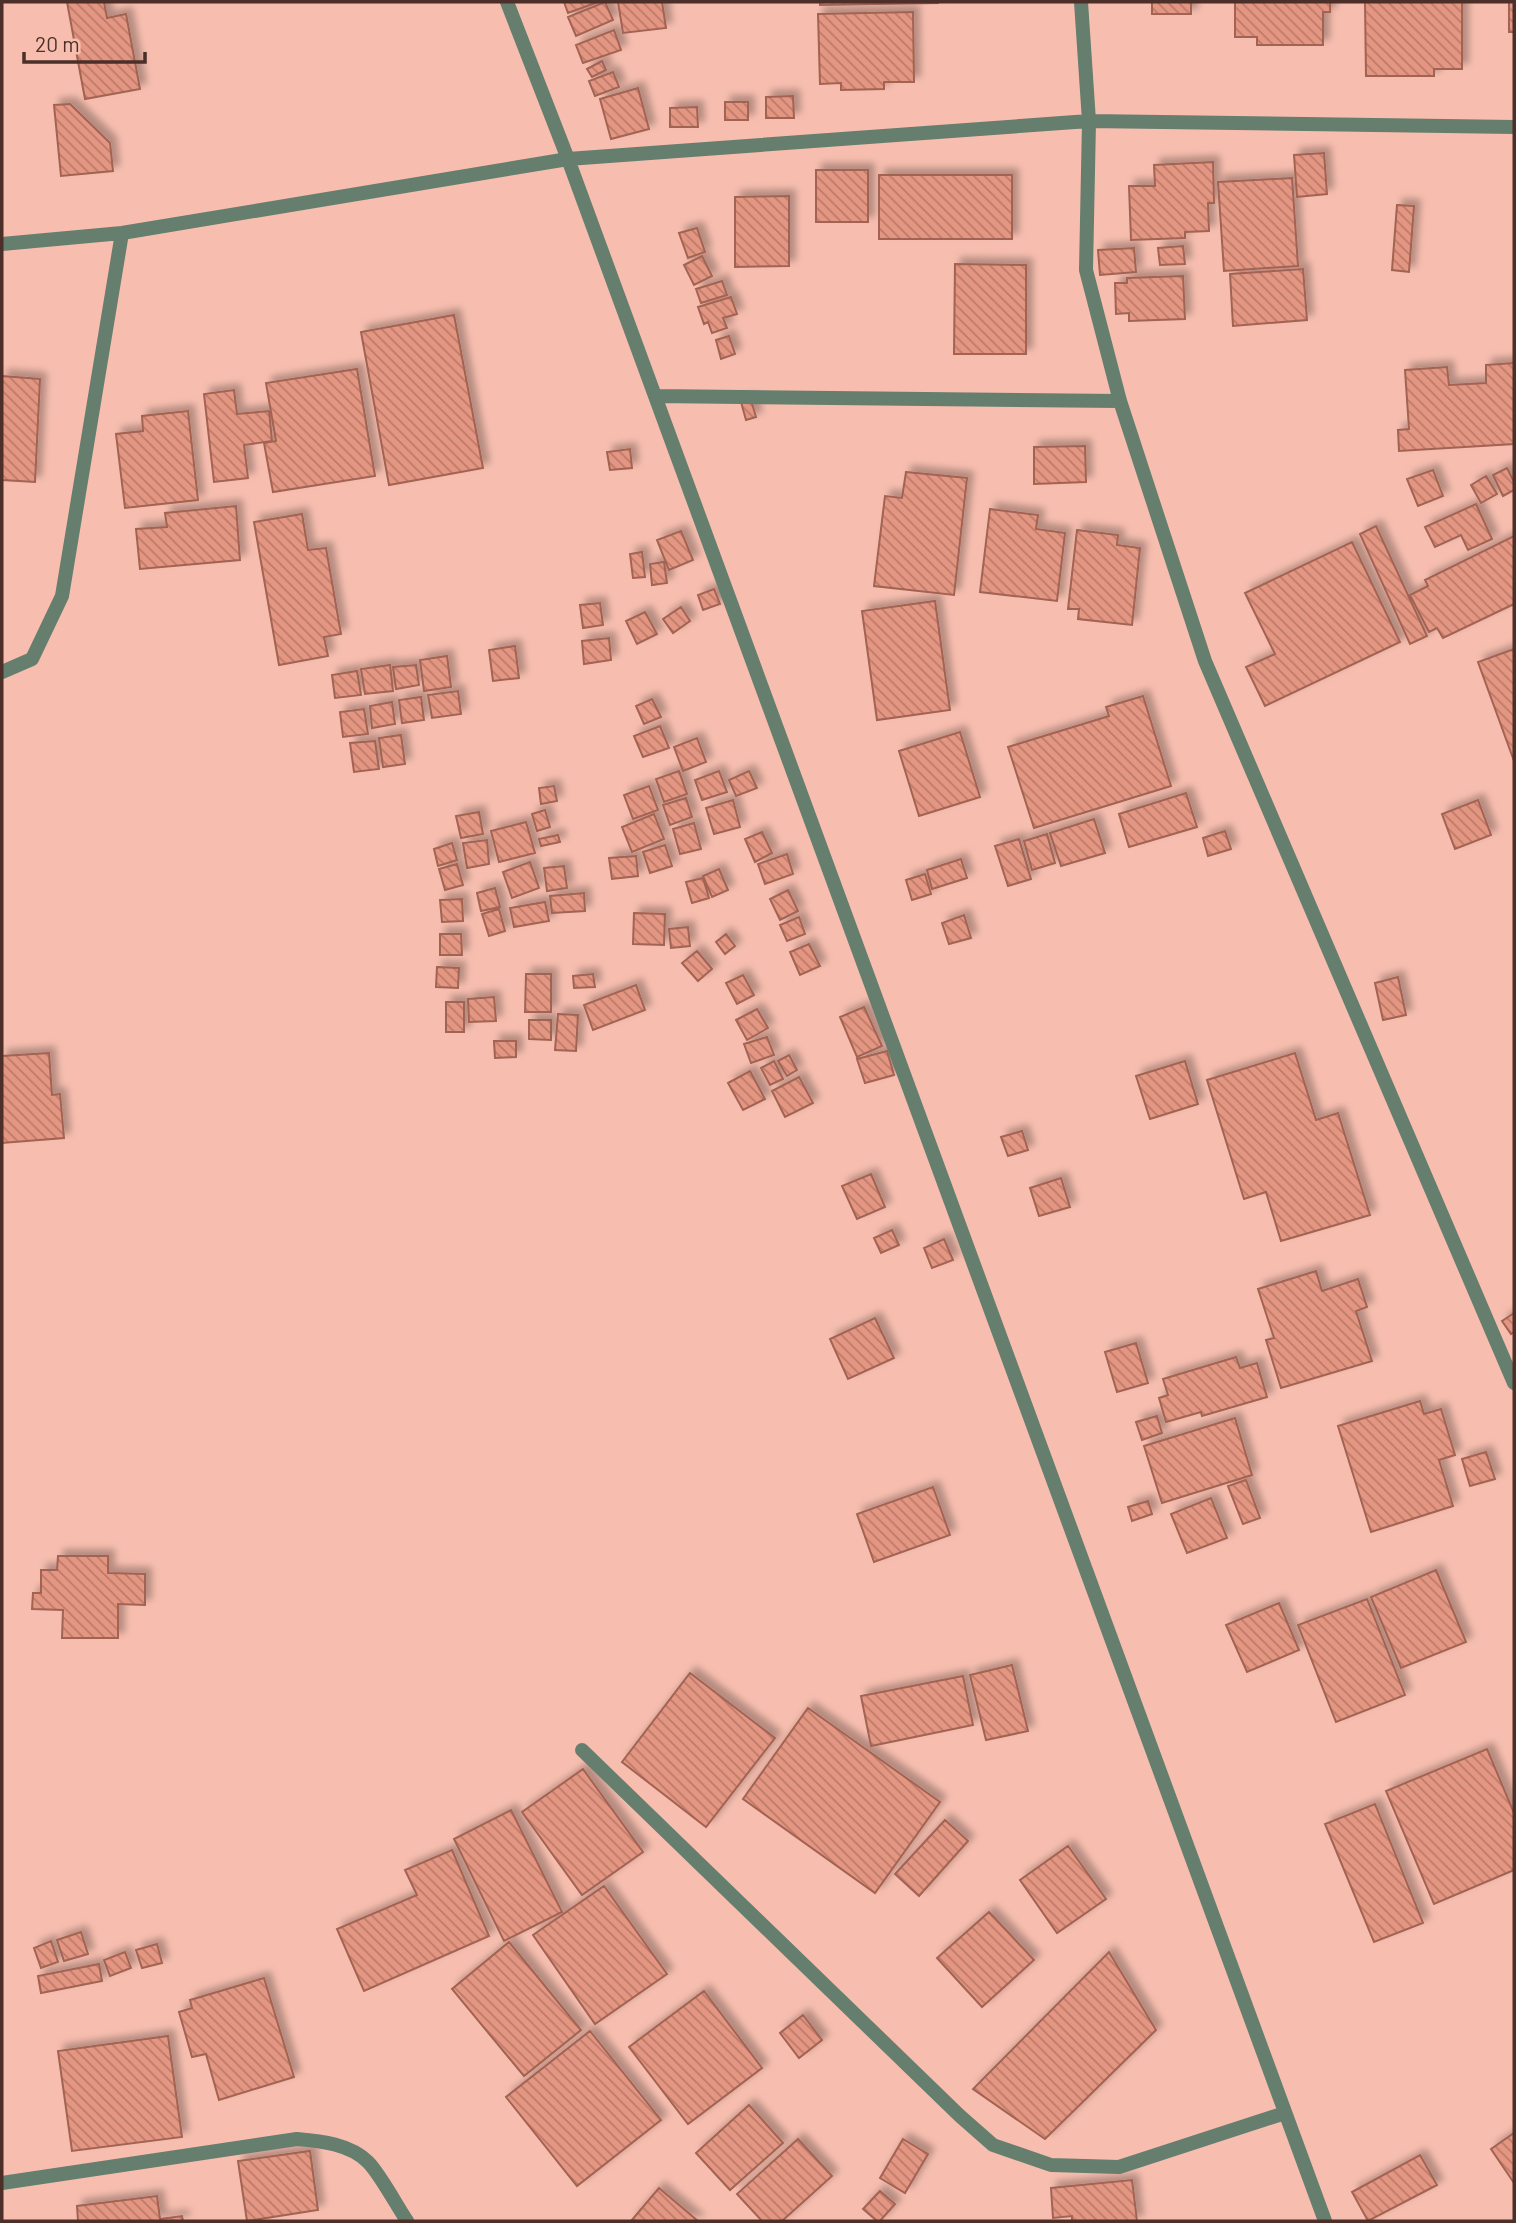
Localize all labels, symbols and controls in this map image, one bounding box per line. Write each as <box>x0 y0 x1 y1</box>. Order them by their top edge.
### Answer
scale bar <box>24 21 145 65</box>
text: 20 m <box>35 31 80 56</box>

